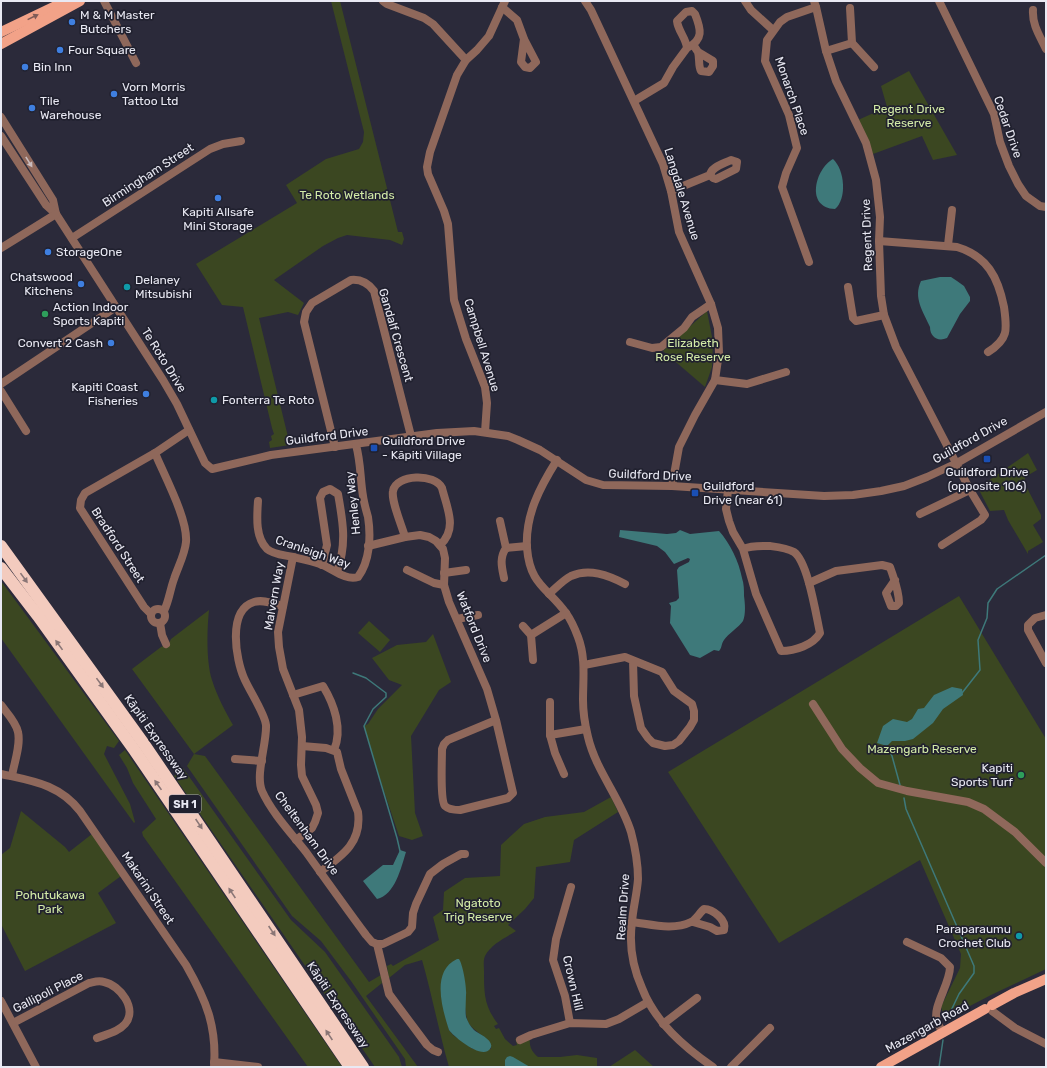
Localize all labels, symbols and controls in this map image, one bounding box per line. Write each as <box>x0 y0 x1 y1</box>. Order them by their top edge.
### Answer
place label: M & M Master Butchers <box>80 8 155 36</box>
one-way arrow <box>27 14 38 20</box>
marker: M & M Master Butchers <box>67 17 77 27</box>
place label: Four Square <box>68 43 136 57</box>
marker: Four Square <box>55 45 65 55</box>
street label: Monarch Place <box>772 55 812 137</box>
place label: Bin Inn <box>33 60 72 74</box>
marker: Bin Inn <box>20 62 30 72</box>
place label: Vorn Morris Tattoo Ltd <box>122 80 185 108</box>
marker: Vorn Morris Tattoo Ltd <box>109 89 119 99</box>
place label: Tile Warehouse <box>40 94 102 122</box>
street label: Cedar Drive <box>991 94 1025 160</box>
park label: Regent Drive Reserve <box>873 102 945 130</box>
marker: Tile Warehouse <box>27 103 37 113</box>
street label: Birmingham Street <box>100 140 196 210</box>
street label: Langdale Avenue <box>661 146 703 242</box>
one-way arrow <box>25 157 33 167</box>
park label: Te Roto Wetlands <box>299 188 395 202</box>
marker: Kapiti Allsafe Mini Storage <box>213 193 223 203</box>
street label: Regent Drive <box>859 198 875 271</box>
place label: Kapiti Allsafe Mini Storage <box>182 205 254 233</box>
place label: StorageOne <box>56 245 122 259</box>
marker: StorageOne <box>43 247 53 257</box>
place label: Chatswood Kitchens <box>10 270 73 298</box>
place label: Delaney Mitsubishi <box>135 273 192 301</box>
marker: Chatswood Kitchens <box>76 279 86 289</box>
marker: Delaney Mitsubishi <box>122 282 132 292</box>
street label: Gandalf Crescent <box>376 287 416 384</box>
street label: Campbell Avenue <box>461 297 503 394</box>
place label: Action Indoor Sports Kapiti <box>53 300 129 328</box>
marker: Action Indoor Sports Kapiti <box>40 309 50 319</box>
street label: Te Roto Drive <box>139 325 190 395</box>
place label: Convert 2 Cash <box>18 336 103 350</box>
park label: Elizabeth Rose Reserve <box>655 336 731 364</box>
marker: Convert 2 Cash <box>106 338 116 348</box>
place label: Kapiti Coast Fisheries <box>71 380 138 408</box>
marker: Kapiti Coast Fisheries <box>141 389 151 399</box>
place label: Fonterra Te Roto <box>222 393 314 407</box>
marker: Fonterra Te Roto <box>209 395 219 405</box>
street label: Guildford Drive <box>930 414 1010 466</box>
street label: Guildford Drive <box>285 424 369 448</box>
place label: Guildford Drive - Kāpiti Village <box>382 434 465 462</box>
marker: Guildford Drive - Kāpiti Village <box>369 443 379 453</box>
marker: Guildford Drive (opposite 106) <box>982 454 992 464</box>
place label: Guildford Drive (opposite 106) <box>945 465 1029 493</box>
street label: Guildford Drive <box>608 467 692 483</box>
street label: Henley Way <box>343 470 363 535</box>
place label: Guildford Drive (near 61) <box>703 479 782 507</box>
marker: Guildford Drive (near 61) <box>690 488 700 498</box>
street label: Bradford Street <box>88 505 148 585</box>
street label: Cranleigh Way <box>274 533 353 572</box>
street label: Malvern Way <box>261 560 287 631</box>
one-way arrow <box>20 572 28 583</box>
street label: Watford Drive <box>453 589 495 665</box>
one-way arrow <box>55 640 63 650</box>
one-way arrow <box>96 678 104 688</box>
street label: Kāpiti Expressway <box>121 692 191 783</box>
park label: Mazengarb Reserve <box>867 742 977 756</box>
place label: Kapiti Sports Turf <box>951 761 1013 789</box>
marker: Kapiti Sports Turf <box>1016 770 1026 780</box>
one-way arrow <box>154 780 162 791</box>
street label: Cheltenham Drive <box>272 788 342 878</box>
road number: SH 1 <box>169 795 201 813</box>
one-way arrow <box>195 819 203 829</box>
street label: Makarini Street <box>119 849 177 927</box>
street label: Realm Drive <box>614 873 632 941</box>
one-way arrow <box>228 887 236 898</box>
park label: Pohutukawa Park <box>15 888 85 916</box>
park label: Ngatoto Trig Reserve <box>444 896 513 924</box>
place label: Paraparaumu Crochet Club <box>936 922 1011 950</box>
one-way arrow <box>268 926 276 937</box>
marker: Paraparaumu Crochet Club <box>1014 931 1024 941</box>
street label: Crown Hill <box>560 954 586 1012</box>
street label: Kāpiti Expressway <box>304 959 372 1051</box>
street label: Gallipoli Place <box>11 968 86 1016</box>
street label: Mazengarb Road <box>883 998 971 1056</box>
one-way arrow <box>325 1029 333 1040</box>

